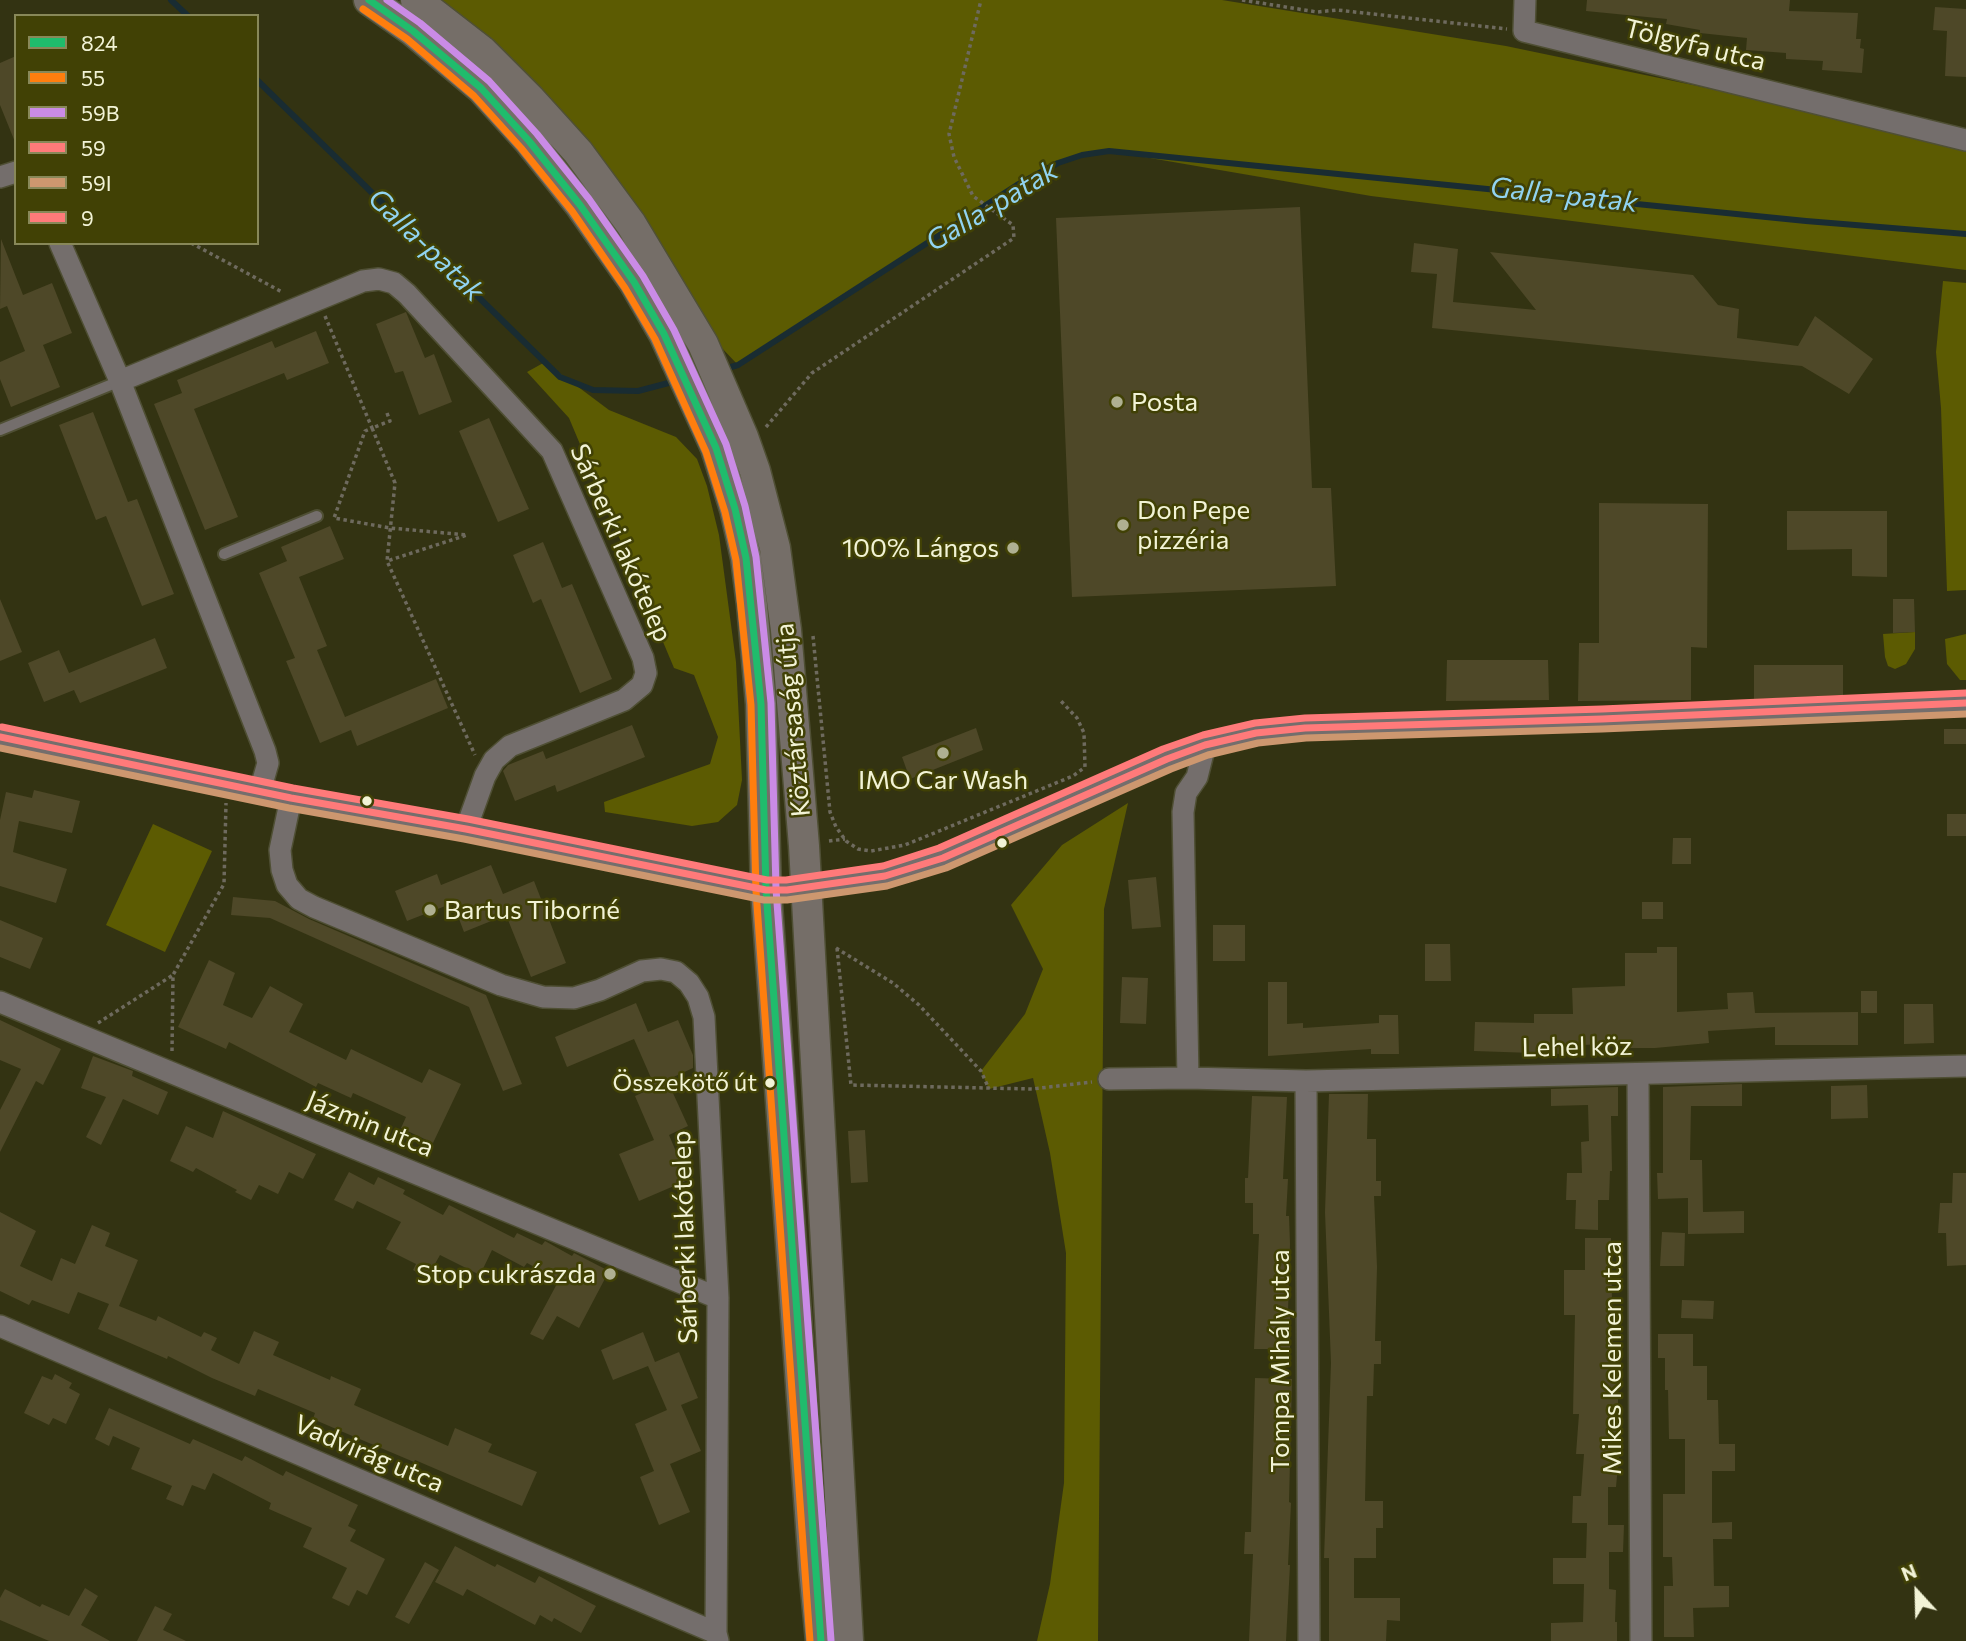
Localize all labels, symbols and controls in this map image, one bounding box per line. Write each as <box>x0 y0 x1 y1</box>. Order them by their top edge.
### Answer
street label: Tölgyfa utca <box>1621 12 1769 78</box>
legend <box>14 14 259 245</box>
text: 824 <box>81 30 118 55</box>
text: 55 <box>81 65 105 90</box>
text: 59B <box>81 100 119 125</box>
text: 59 <box>81 135 106 160</box>
water label: Galla-patak <box>920 153 1064 259</box>
text: 59I <box>81 170 112 195</box>
water label: Galla-patak <box>1488 171 1640 219</box>
water label: Galla-patak <box>361 181 491 309</box>
text: 9 <box>81 205 94 230</box>
place label: Posta <box>1131 386 1198 418</box>
marker: Posta <box>1109 394 1125 410</box>
street label: Sárberki lakótelep <box>563 439 679 647</box>
place label: Don Pepe pizzéria <box>1137 494 1250 556</box>
marker: Don Pepe pizzéria <box>1115 517 1131 533</box>
place label: 100% Lángos <box>842 532 999 564</box>
marker: 100% Lángos <box>1005 540 1021 556</box>
street label: Köztársaság útja <box>769 622 817 818</box>
marker: IMO Car Wash <box>935 745 951 761</box>
place label: IMO Car Wash <box>858 764 1028 796</box>
unlabelled marker <box>360 794 374 808</box>
unlabelled marker <box>995 836 1009 850</box>
place label: Bartus Tiborné <box>444 894 620 926</box>
marker: Bartus Tiborné <box>422 902 438 918</box>
street label: Lehel köz <box>1521 1030 1633 1064</box>
place label: Összekötő út <box>613 1069 757 1097</box>
marker: Összekötő út <box>763 1076 777 1090</box>
street label: Jázmin utca <box>302 1084 438 1164</box>
street label: Sárberki lakótelep <box>666 1130 704 1344</box>
street label: Mikes Kelemen utca <box>1596 1241 1628 1475</box>
street label: Tompa Mihály utca <box>1264 1249 1296 1473</box>
place label: Stop cukrászda <box>416 1258 596 1290</box>
marker: Stop cukrászda <box>602 1266 618 1282</box>
street label: Vadvirág utca <box>290 1409 448 1499</box>
north arrow <box>1882 1557 1952 1627</box>
text: N <box>1898 1559 1920 1585</box>

